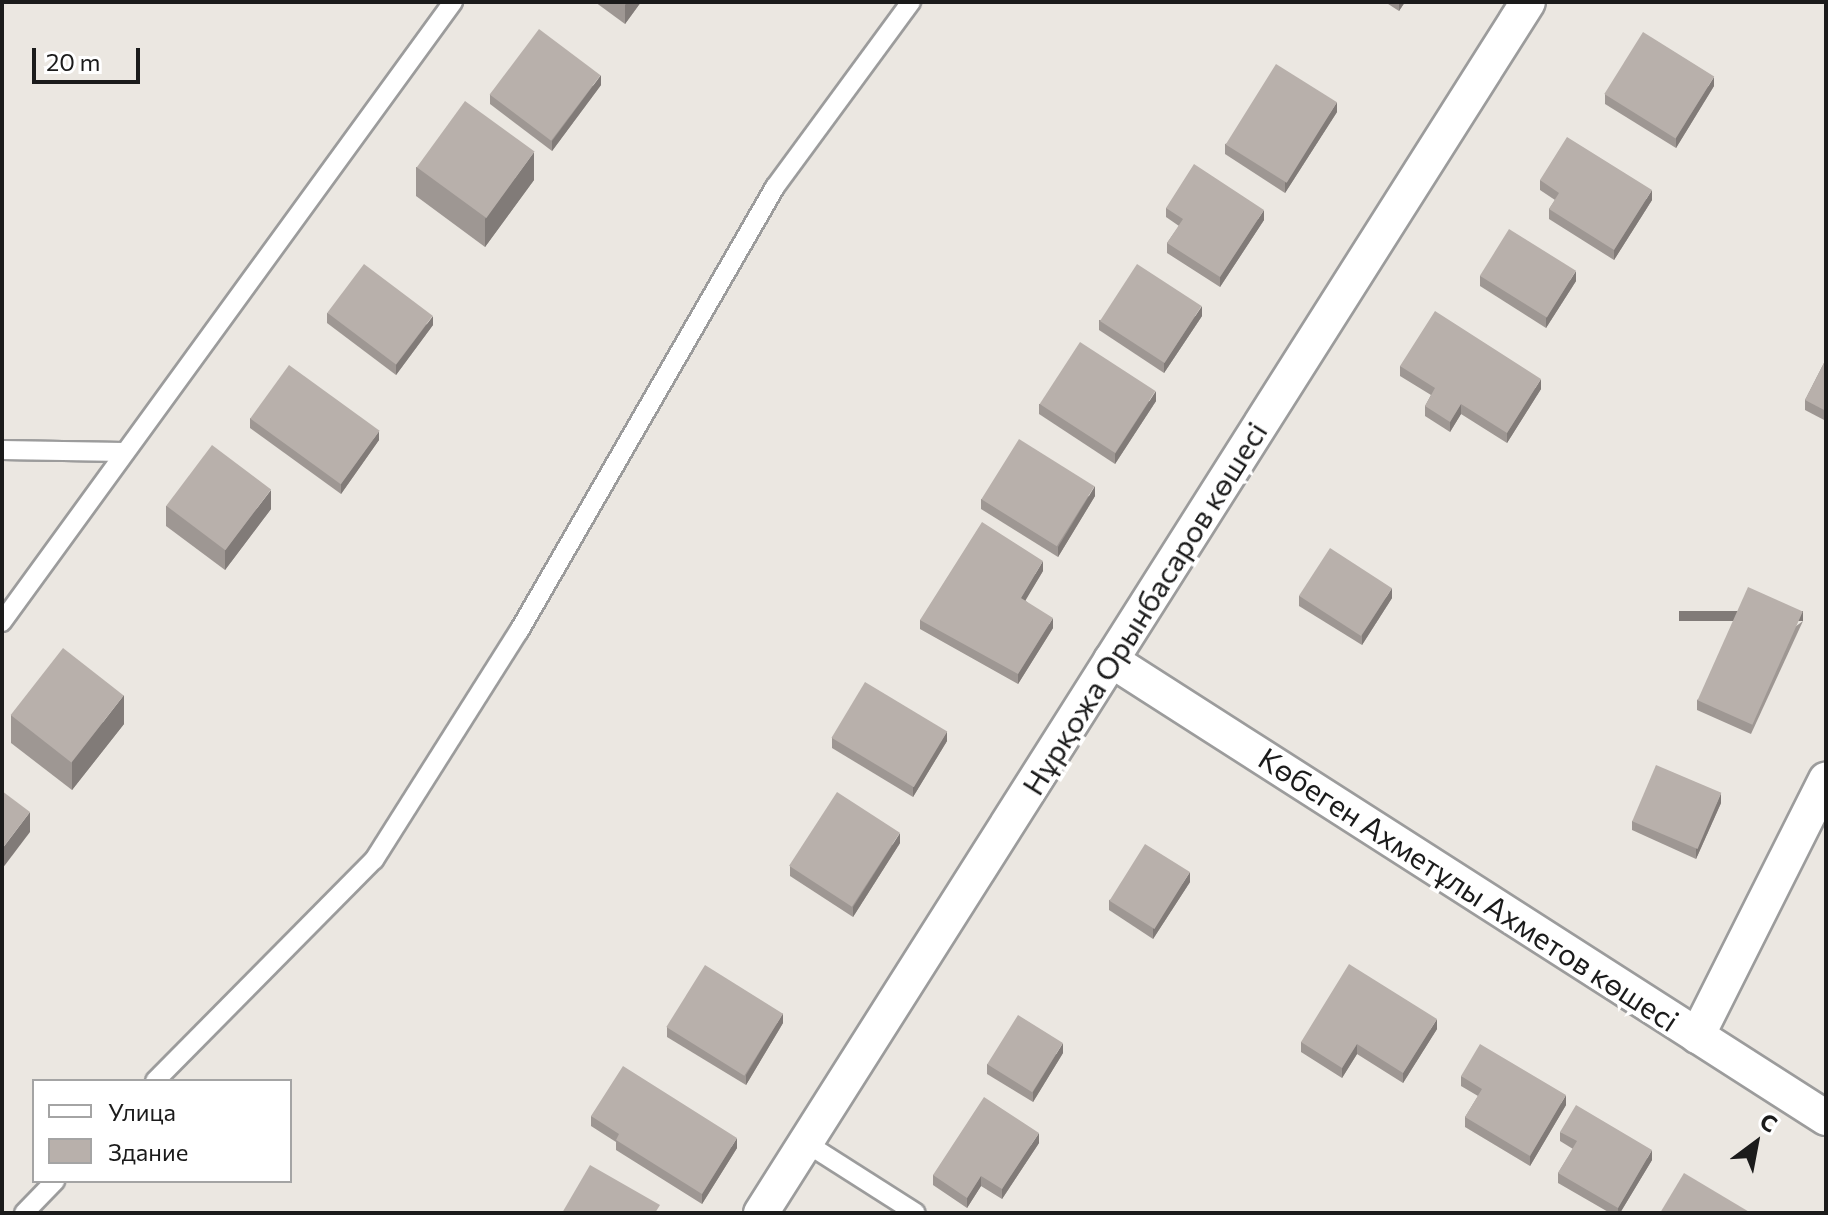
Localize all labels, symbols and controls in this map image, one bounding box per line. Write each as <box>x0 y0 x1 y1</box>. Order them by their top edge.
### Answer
scale bar <box>36 32 144 82</box>
text: 20 m <box>46 47 100 76</box>
street label: Нұрқожа Орынбасаров көшесі <box>1014 415 1274 801</box>
street label: Көбеген Ахметұлы Ахметов көшесі <box>1252 740 1686 1038</box>
legend <box>32 1079 292 1183</box>
text: Улица <box>108 1097 176 1126</box>
north arrow <box>1716 1103 1796 1183</box>
text: С <box>1755 1107 1783 1138</box>
text: Здание <box>108 1137 188 1166</box>

